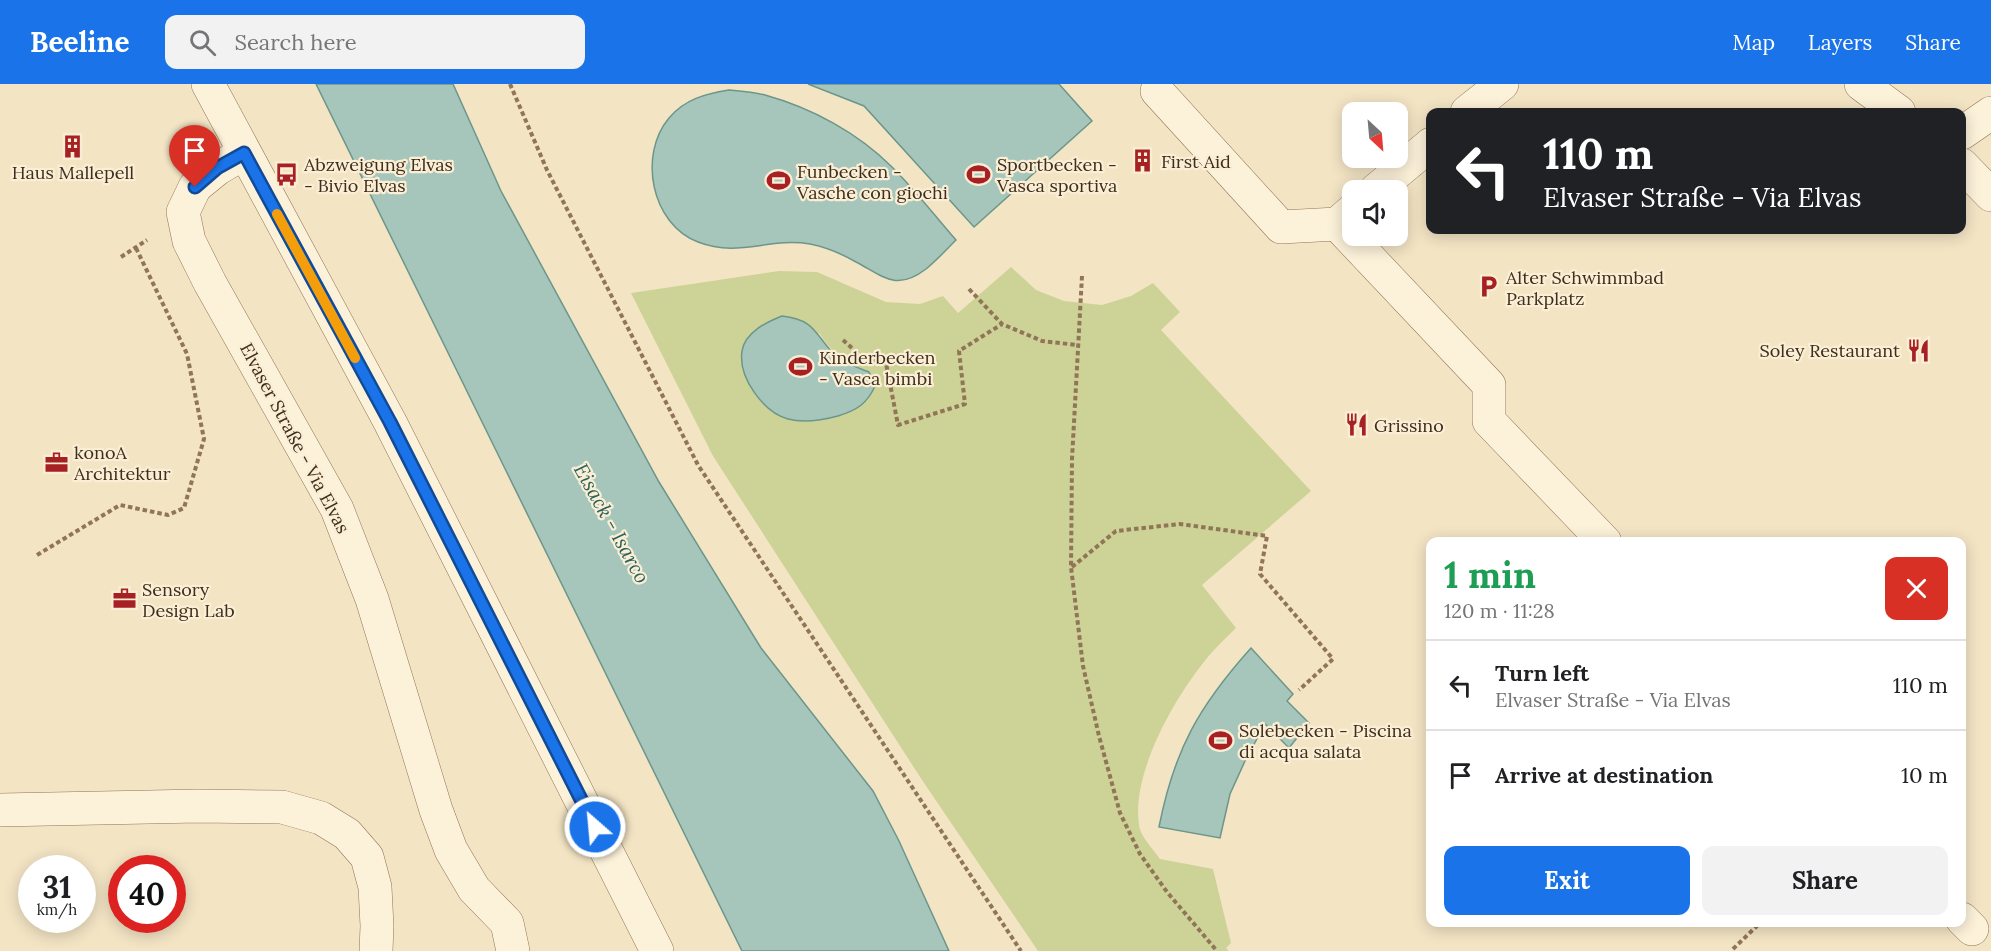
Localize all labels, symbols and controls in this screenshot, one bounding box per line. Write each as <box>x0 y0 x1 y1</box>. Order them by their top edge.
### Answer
search box <box>165 15 585 69</box>
text: Beeline <box>30 24 129 60</box>
icon: search <box>186 26 219 59</box>
text: Search here <box>234 28 357 56</box>
text: Map <box>1732 29 1775 56</box>
text: Layers <box>1808 29 1872 56</box>
text: Share <box>1905 29 1961 56</box>
north arrow <box>1342 102 1408 168</box>
map controls <box>1342 102 1408 246</box>
pin <box>169 125 220 187</box>
text: 110 m <box>1543 127 1654 181</box>
icon: left <box>1444 132 1522 210</box>
building icon: Haus Mallepell <box>60 133 86 159</box>
icon: arrive <box>178 134 211 167</box>
building icon: First Aid <box>1130 148 1156 174</box>
place label: First Aid <box>1161 150 1231 173</box>
place label: Abzweigung Elvas - Bivio Elvas <box>303 153 453 197</box>
place label: Sportbecken - Vasca sportiva <box>996 153 1117 197</box>
place label: Funbecken - Vasche con giochi <box>796 160 948 204</box>
place label: Haus Mallepell <box>12 161 134 184</box>
bus stop icon: Abzweigung Elvas - Bivio Elvas <box>273 161 299 187</box>
sports icon: Sportbecken - Vasca sportiva <box>966 161 992 187</box>
sports icon: Funbecken - Vasche con giochi <box>766 168 792 194</box>
button: sound <box>1342 180 1408 246</box>
text: Elvaser Straße - Via Elvas <box>1543 180 1861 214</box>
place label: Alter Schwimmbad Parkplatz <box>1505 266 1664 310</box>
parking icon: Alter Schwimmbad Parkplatz <box>1475 274 1501 300</box>
restaurant icon: Soley Restaurant <box>1905 337 1931 363</box>
street label: Elvaser Straße - Via Elvas <box>235 339 355 537</box>
place label: Soley Restaurant <box>1760 339 1900 362</box>
place label: Kinderbecken - Vasca bimbi <box>819 346 936 390</box>
sports icon: Kinderbecken - Vasca bimbi <box>788 354 814 380</box>
restaurant icon: Grissino <box>1343 412 1369 438</box>
place label: Grissino <box>1374 414 1444 437</box>
place label: konoA Architektur <box>73 441 171 485</box>
office icon: konoA Architektur <box>43 449 69 475</box>
water label: Eisack - Isarco <box>569 459 655 587</box>
text: 1 min <box>1444 552 1536 598</box>
button: close <box>1885 557 1948 620</box>
place label: Sensory Design Lab <box>142 578 235 622</box>
office icon: Sensory Design Lab <box>111 586 137 612</box>
text: 120 m · 11:28 <box>1444 598 1555 623</box>
text: Turn left <box>1495 659 1589 687</box>
icon: left <box>1444 669 1477 702</box>
text: 110 m <box>1893 671 1948 699</box>
text: Elvaser Straße - Via Elvas <box>1495 687 1731 712</box>
place label: Solebecken - Piscina di acqua salata <box>1239 719 1412 763</box>
sports icon: Solebecken - Piscina di acqua salata <box>1208 727 1234 753</box>
icon: arrive <box>1444 759 1477 792</box>
text: Arrive at destination <box>1495 761 1713 789</box>
text: 10 m <box>1901 761 1948 789</box>
position arrow <box>563 795 627 859</box>
button: Exit <box>1444 846 1690 915</box>
button: Share <box>1702 846 1948 915</box>
speed limit sign: 40 <box>108 855 186 933</box>
text: 31 <box>43 868 71 906</box>
text: km/h <box>37 900 77 919</box>

